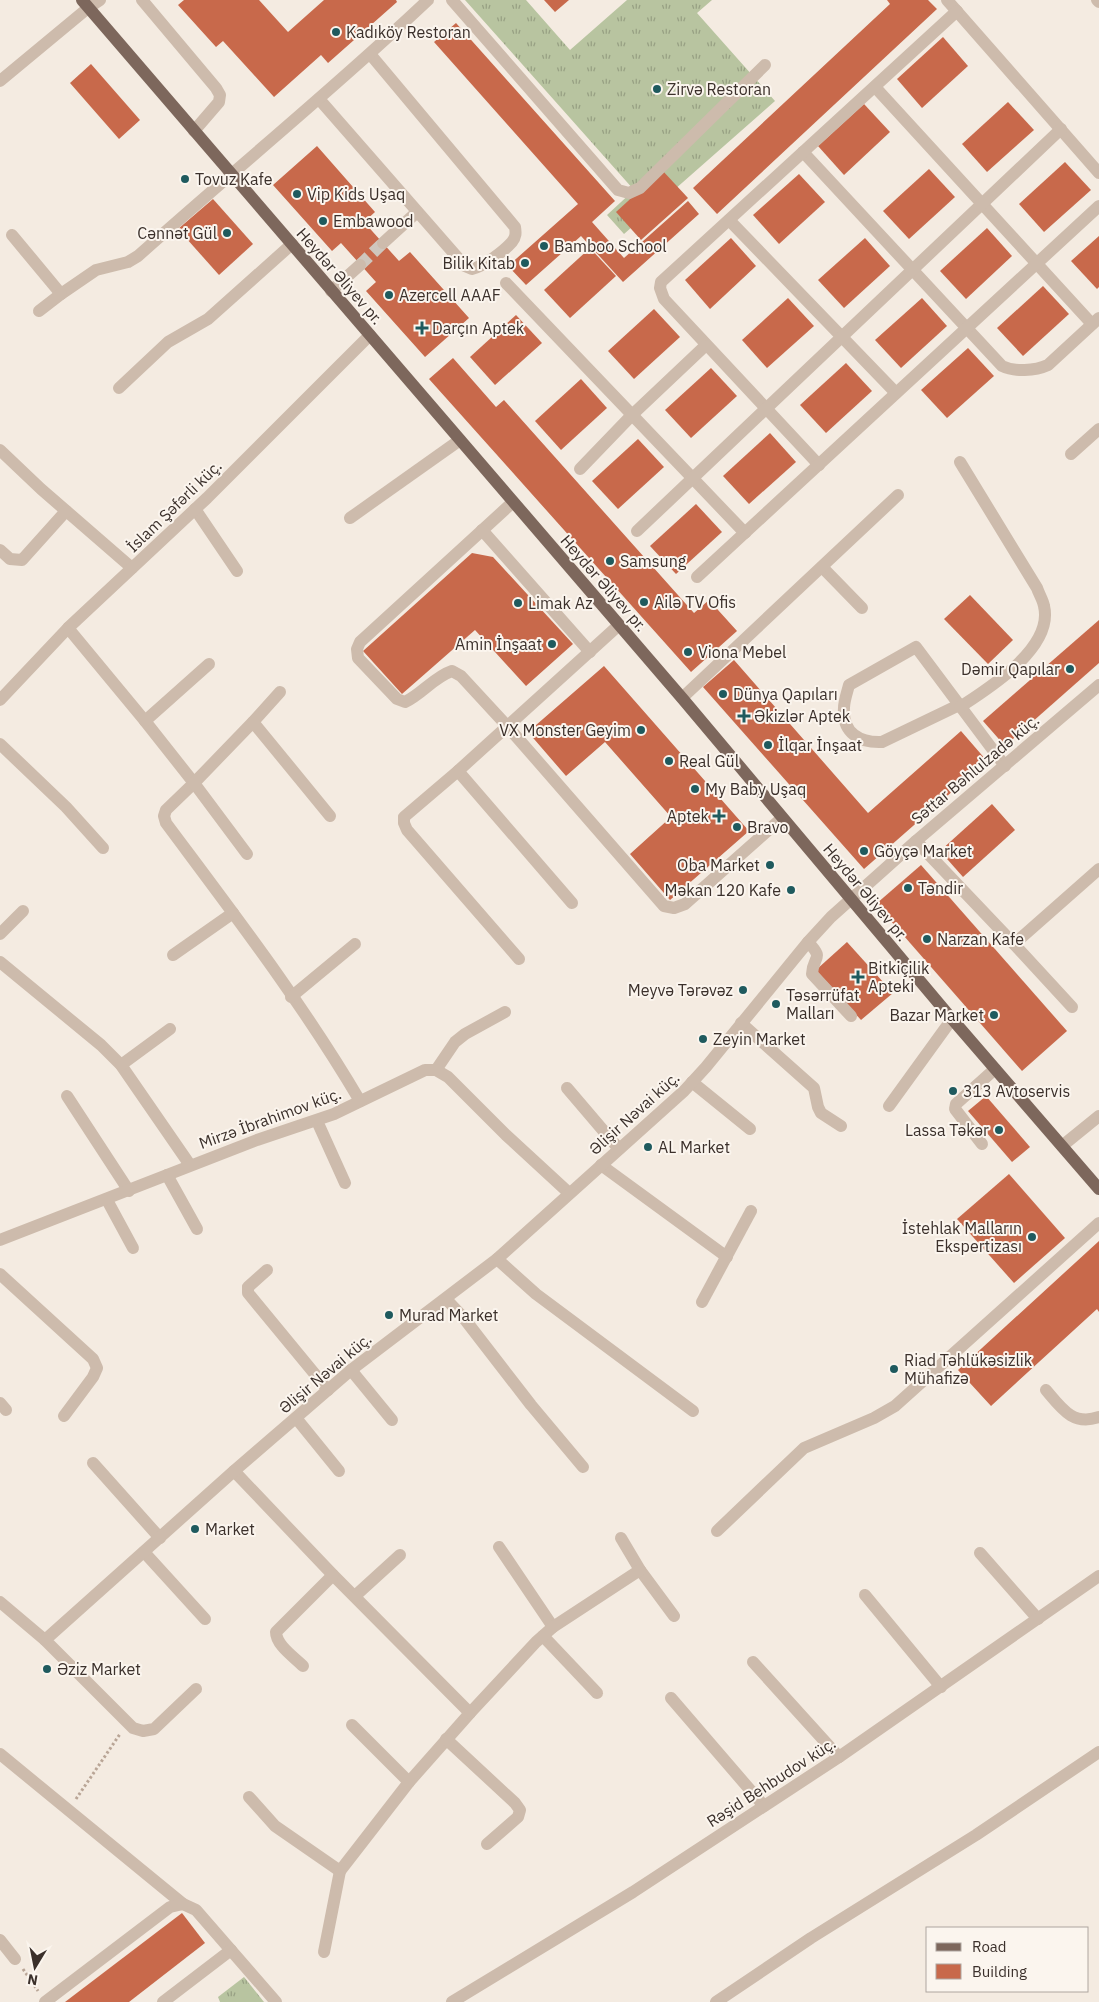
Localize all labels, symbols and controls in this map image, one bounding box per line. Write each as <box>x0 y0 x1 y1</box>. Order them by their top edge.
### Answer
place label: Kadıköy Restoran <box>346 22 471 42</box>
marker: Kadıköy Restoran <box>330 26 342 38</box>
place label: Zirvə Restoran <box>667 79 771 99</box>
marker: Zirvə Restoran <box>651 83 663 95</box>
place label: Tovuz Kafe <box>195 169 273 189</box>
marker: Tovuz Kafe <box>179 173 191 185</box>
place label: Vip Kids Uşaq <box>307 184 405 204</box>
marker: Vip Kids Uşaq <box>291 188 303 200</box>
place label: Embawood <box>333 211 413 231</box>
marker: Embawood <box>317 215 329 227</box>
place label: Cənnət Gül <box>137 223 217 243</box>
street label: Heydər Əliyev pr. <box>293 223 387 329</box>
marker: Cənnət Gül <box>221 227 233 239</box>
place label: Bamboo School <box>554 236 667 256</box>
marker: Bamboo School <box>538 240 550 252</box>
place label: Bilik Kitab <box>442 253 515 273</box>
marker: Bilik Kitab <box>519 257 531 269</box>
place label: Azercell AAAF <box>399 285 501 305</box>
marker: Azercell AAAF <box>383 289 395 301</box>
place label: Darçın Aptek <box>432 318 525 338</box>
marker: Darçın Aptek <box>416 322 428 334</box>
street label: İslam Şəfərli küç. <box>122 456 226 556</box>
street label: Heydər Əliyev pr. <box>557 530 651 636</box>
place label: Samsung <box>620 551 687 571</box>
marker: Samsung <box>604 555 616 567</box>
place label: Ailə TV Ofis <box>654 592 736 612</box>
place label: Limak Az <box>528 593 593 613</box>
marker: Ailə TV Ofis <box>638 596 650 608</box>
marker: Limak Az <box>512 597 524 609</box>
place label: Amin İnşaat <box>455 634 542 654</box>
marker: Amin İnşaat <box>546 638 558 650</box>
place label: Viona Mebel <box>698 642 786 662</box>
marker: Viona Mebel <box>682 646 694 658</box>
place label: Dəmir Qapılar <box>961 659 1060 679</box>
marker: Dəmir Qapılar <box>1064 663 1076 675</box>
place label: Dünya Qapıları <box>733 684 838 704</box>
marker: Dünya Qapıları <box>717 688 729 700</box>
place label: Əkizlər Aptek <box>754 706 851 726</box>
marker: Əkizlər Aptek <box>738 710 750 722</box>
street label: Səttar Bəhlulzadə küç. <box>907 710 1043 828</box>
place label: VX Monster Geyim <box>499 720 631 740</box>
marker: VX Monster Geyim <box>635 724 647 736</box>
place label: İlqar İnşaat <box>778 735 862 755</box>
marker: İlqar İnşaat <box>762 739 774 751</box>
place label: Real Gül <box>679 751 739 771</box>
marker: Real Gül <box>663 755 675 767</box>
place label: My Baby Uşaq <box>705 779 806 799</box>
marker: My Baby Uşaq <box>689 783 701 795</box>
place label: Aptek <box>667 806 710 826</box>
marker: Aptek <box>713 810 725 822</box>
place label: Bravo <box>747 817 788 837</box>
marker: Bravo <box>731 821 743 833</box>
street label: Heydər Əliyev pr. <box>819 839 913 945</box>
place label: Göyçə Market <box>874 841 972 861</box>
marker: Göyçə Market <box>858 845 870 857</box>
place label: Oba Market <box>677 855 760 875</box>
marker: Oba Market <box>764 859 776 871</box>
place label: Təndir <box>918 878 963 898</box>
place label: Məkan 120 Kafe <box>665 880 781 900</box>
marker: Təndir <box>902 882 914 894</box>
marker: Məkan 120 Kafe <box>785 884 797 896</box>
place label: Narzan Kafe <box>937 929 1024 949</box>
marker: Narzan Kafe <box>921 933 933 945</box>
place label: Bitkiçilik Apteki <box>868 958 930 996</box>
marker: Bitkiçilik Apteki <box>852 971 864 983</box>
place label: Meyvə Tərəvəz <box>628 980 733 1000</box>
marker: Meyvə Tərəvəz <box>737 984 749 996</box>
place label: Təsərrüfat Malları <box>786 985 860 1023</box>
marker: Təsərrüfat Malları <box>770 998 782 1010</box>
place label: Bazar Market <box>889 1005 984 1025</box>
marker: Bazar Market <box>988 1009 1000 1021</box>
place label: Zeyin Market <box>713 1029 806 1049</box>
marker: Zeyin Market <box>697 1033 709 1045</box>
street label: Əlişir Nəvai küç. <box>585 1067 683 1159</box>
place label: 313 Avtoservis <box>963 1081 1070 1101</box>
street label: Mirzə İbrahimov küç. <box>196 1083 344 1153</box>
marker: 313 Avtoservis <box>947 1085 959 1097</box>
place label: Lassa Təkər <box>905 1120 989 1140</box>
marker: Lassa Təkər <box>993 1124 1005 1136</box>
place label: AL Market <box>658 1137 730 1157</box>
marker: AL Market <box>642 1141 654 1153</box>
place label: İstehlak Malların Ekspertizası <box>902 1218 1022 1256</box>
marker: İstehlak Malların Ekspertizası <box>1026 1231 1038 1243</box>
place label: Murad Market <box>399 1305 498 1325</box>
marker: Murad Market <box>383 1309 395 1321</box>
street label: Əlişir Nəvai küç. <box>275 1328 375 1418</box>
place label: Riad Təhlükəsizlik Mühafizə <box>904 1350 1033 1388</box>
marker: Riad Təhlükəsizlik Mühafizə <box>888 1363 900 1375</box>
place label: Market <box>205 1519 255 1539</box>
marker: Market <box>189 1523 201 1535</box>
place label: Əziz Market <box>57 1659 141 1679</box>
marker: Əziz Market <box>41 1663 53 1675</box>
street label: Rəşid Behbudov küç. <box>703 1733 839 1831</box>
legend <box>926 1927 1089 1992</box>
text: Road <box>972 1937 1007 1956</box>
north arrow <box>10 1942 60 1992</box>
text: Building <box>972 1962 1027 1981</box>
text: N <box>26 1970 39 1990</box>

